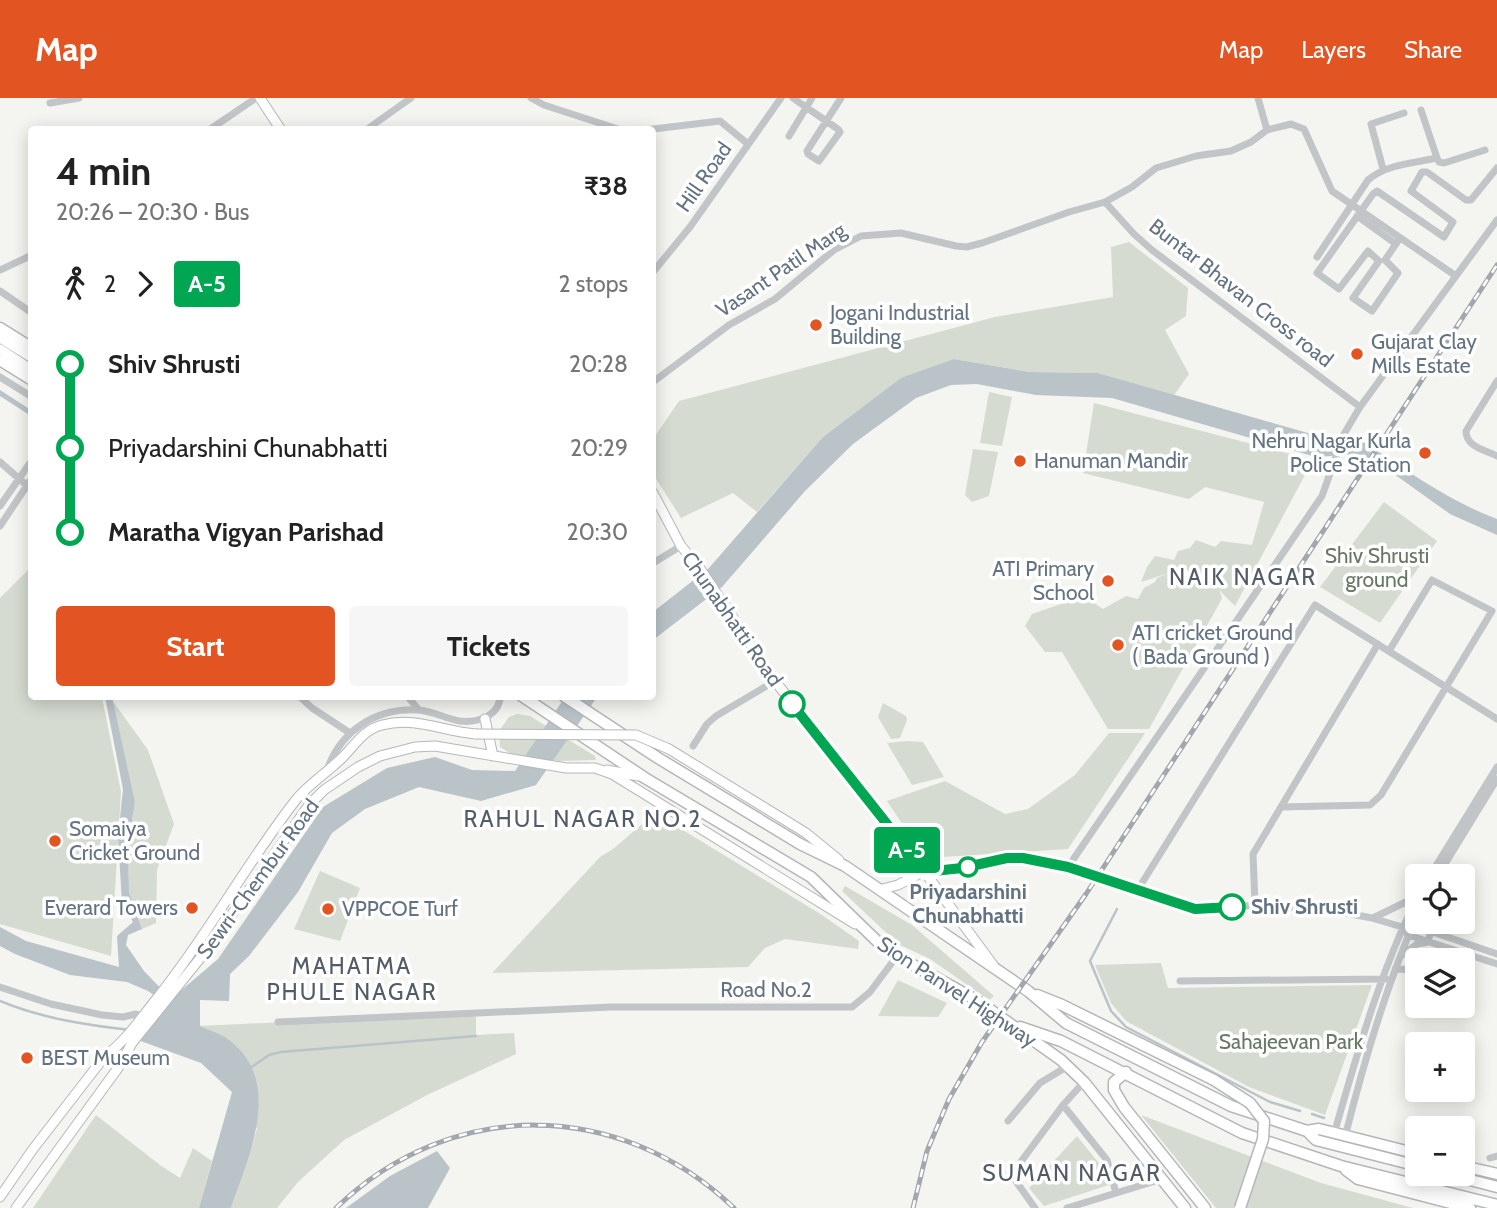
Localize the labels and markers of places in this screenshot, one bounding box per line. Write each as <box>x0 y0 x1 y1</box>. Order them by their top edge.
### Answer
place label: Jogani Industrial Building <box>829 300 970 349</box>
marker: Jogani Industrial Building <box>808 317 824 333</box>
place label: Gujarat Clay Mills Estate <box>1371 329 1477 378</box>
marker: Gujarat Clay Mills Estate <box>1349 346 1365 362</box>
place label: Nehru Nagar Kurla Police Station <box>1251 428 1411 477</box>
marker: Nehru Nagar Kurla Police Station <box>1417 445 1433 461</box>
place label: Hanuman Mandir <box>1034 448 1188 473</box>
marker: Hanuman Mandir <box>1012 453 1028 469</box>
place label: ATI Primary School <box>992 556 1094 605</box>
marker: ATI Primary School <box>1100 573 1116 589</box>
place label: ATI cricket Ground ( Bada Ground ) <box>1132 620 1293 669</box>
marker: ATI cricket Ground ( Bada Ground ) <box>1110 637 1126 653</box>
unlabelled marker <box>779 691 805 717</box>
place label: Somaiya Cricket Ground <box>69 816 200 865</box>
marker: Somaiya Cricket Ground <box>47 833 63 849</box>
marker: Priyadarshini Chunabhatti <box>958 857 978 877</box>
place label: Priyadarshini Chunabhatti <box>909 879 1027 928</box>
marker: Shiv Shrusti <box>1219 894 1245 920</box>
place label: Shiv Shrusti <box>1251 894 1358 919</box>
place label: Everard Towers <box>44 895 178 920</box>
place label: VPPCOE Turf <box>342 896 458 921</box>
marker: Everard Towers <box>184 900 200 916</box>
marker: VPPCOE Turf <box>320 901 336 917</box>
place label: BEST Museum <box>41 1045 170 1070</box>
marker: BEST Museum <box>19 1050 35 1066</box>

